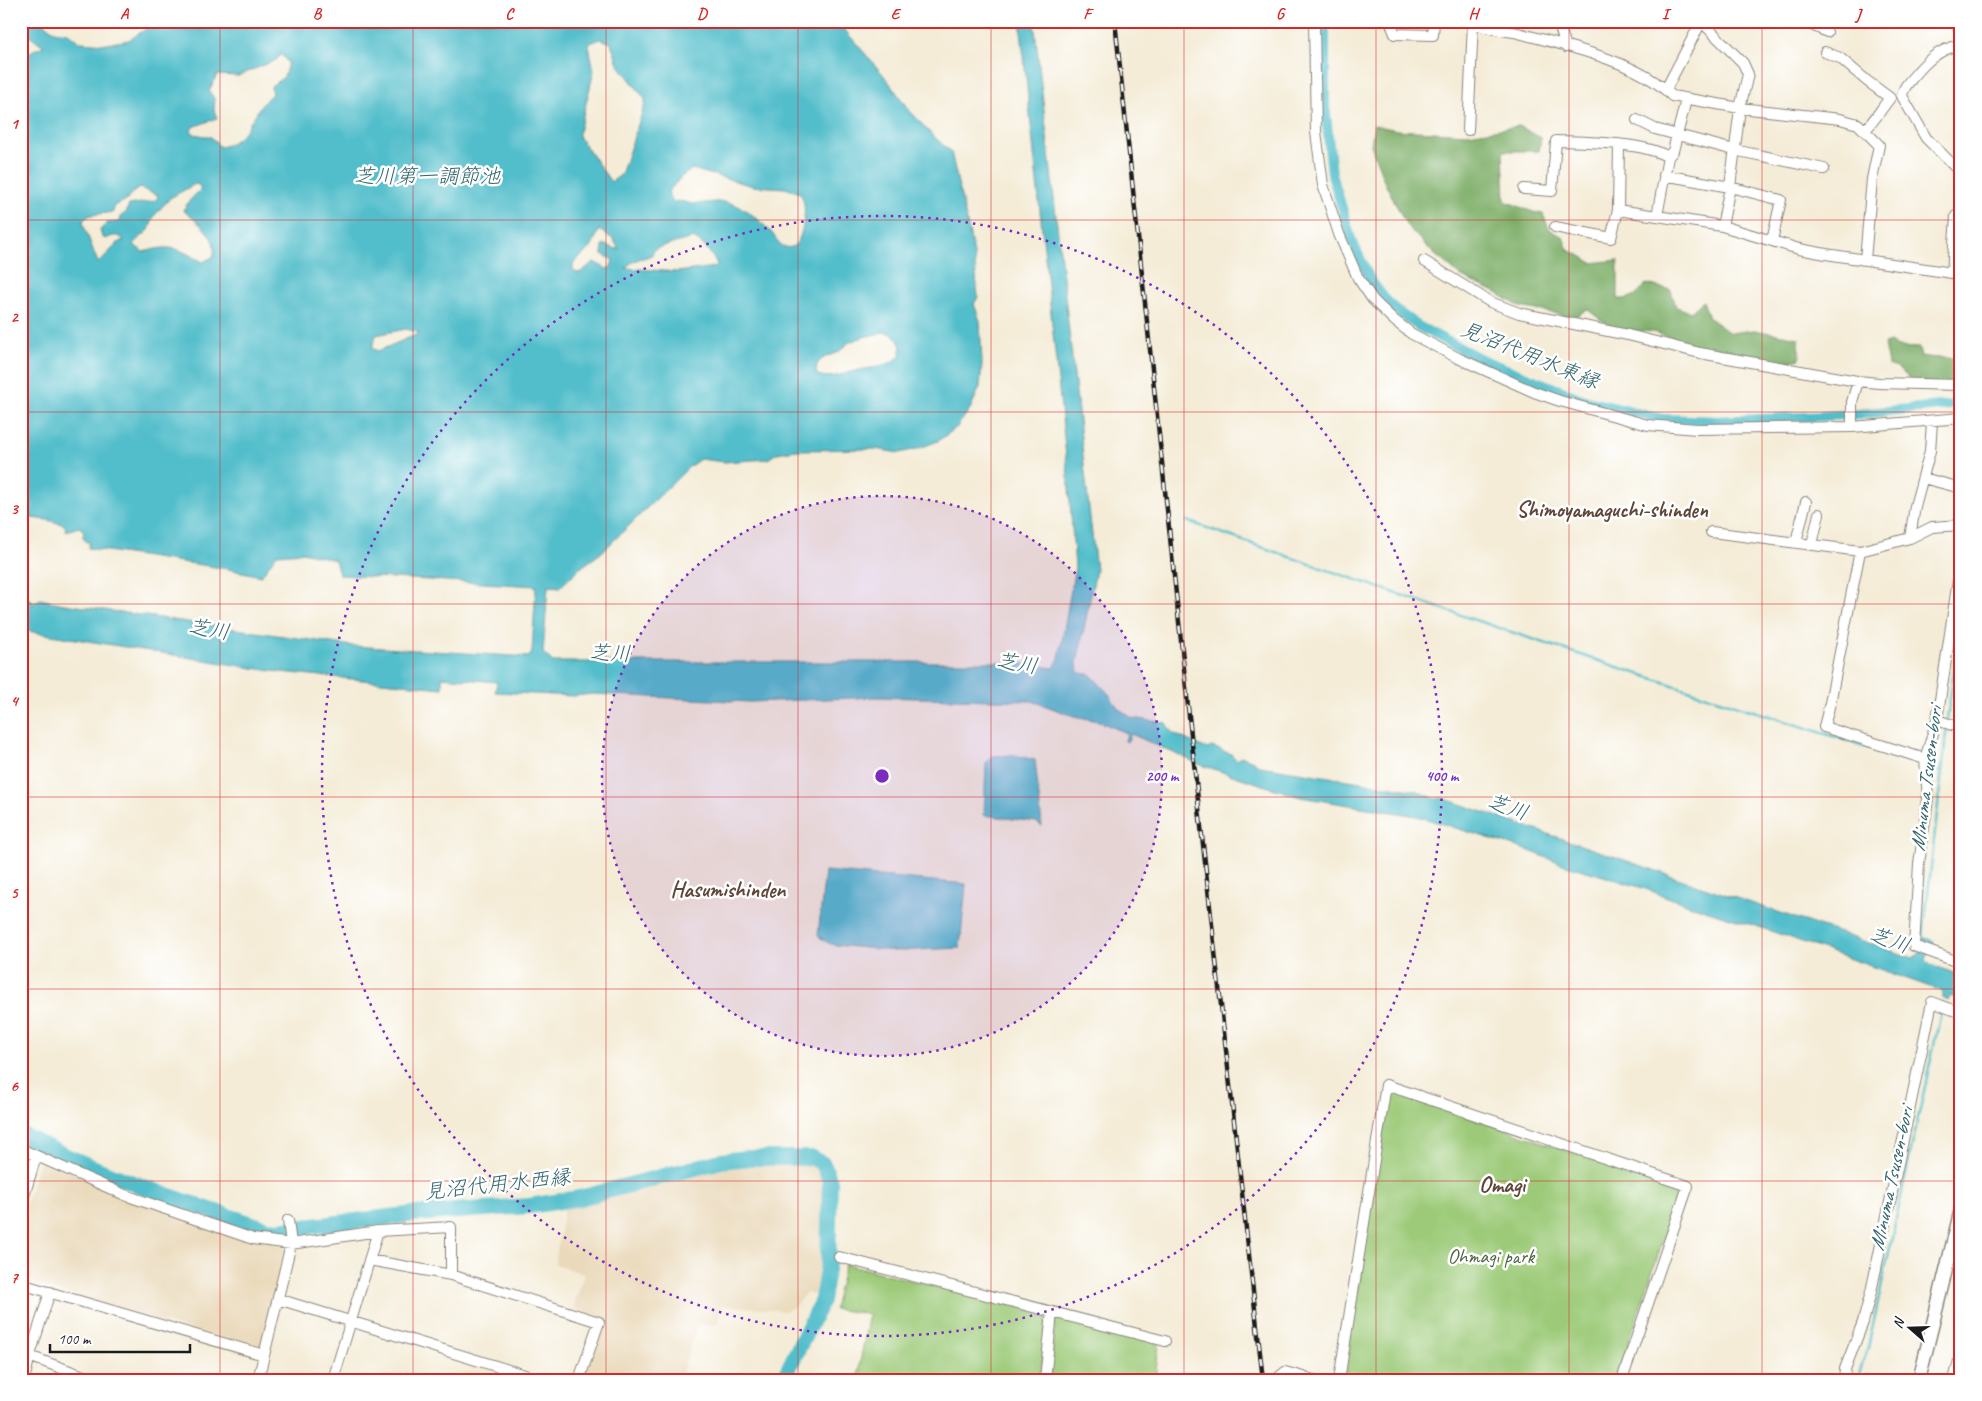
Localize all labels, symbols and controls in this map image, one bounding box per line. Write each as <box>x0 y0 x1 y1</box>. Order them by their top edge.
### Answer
text: A <box>120 4 130 24</box>
text: B <box>313 4 323 24</box>
text: C <box>505 4 515 24</box>
text: D <box>697 4 708 24</box>
text: E <box>891 4 902 24</box>
text: F <box>1083 4 1094 24</box>
text: G <box>1276 4 1286 24</box>
text: H <box>1468 4 1480 24</box>
text: I <box>1662 4 1672 24</box>
text: J <box>1854 4 1863 24</box>
text: 1 <box>10 114 19 134</box>
water label: 芝川第一調節池 <box>354 163 501 189</box>
text: 2 <box>10 307 19 327</box>
water label: 見沼代用水東縁 <box>1457 315 1605 395</box>
district label: Shimoyamaguchi-shinden <box>1516 496 1709 524</box>
text: 3 <box>10 499 19 519</box>
water label: 芝川 <box>186 613 232 645</box>
water label: 芝川 <box>589 639 631 667</box>
water label: 芝川 <box>994 647 1040 679</box>
text: 4 <box>10 691 19 711</box>
water label: Minuma Tsusen-bori <box>1904 700 1948 853</box>
centre of rings <box>873 767 891 785</box>
text: 200 m <box>1146 767 1180 786</box>
text: 400 m <box>1426 767 1460 786</box>
water label: 芝川 <box>1484 788 1532 826</box>
district label: Hasumishinden <box>671 876 786 904</box>
text: 5 <box>11 883 20 903</box>
water label: 芝川 <box>1866 921 1914 959</box>
text: 6 <box>10 1076 19 1096</box>
water label: Minuma Tsusen-bori <box>1863 1100 1920 1253</box>
water label: 見沼代用水西縁 <box>423 1163 573 1205</box>
district label: Omagi <box>1479 1171 1528 1199</box>
park label: Ohmagi park <box>1448 1244 1536 1269</box>
text: 7 <box>10 1268 19 1288</box>
north arrow <box>1884 1304 1934 1354</box>
text: N <box>1889 1315 1909 1331</box>
scale bar <box>50 1321 190 1353</box>
text: 100 m <box>58 1330 92 1349</box>

